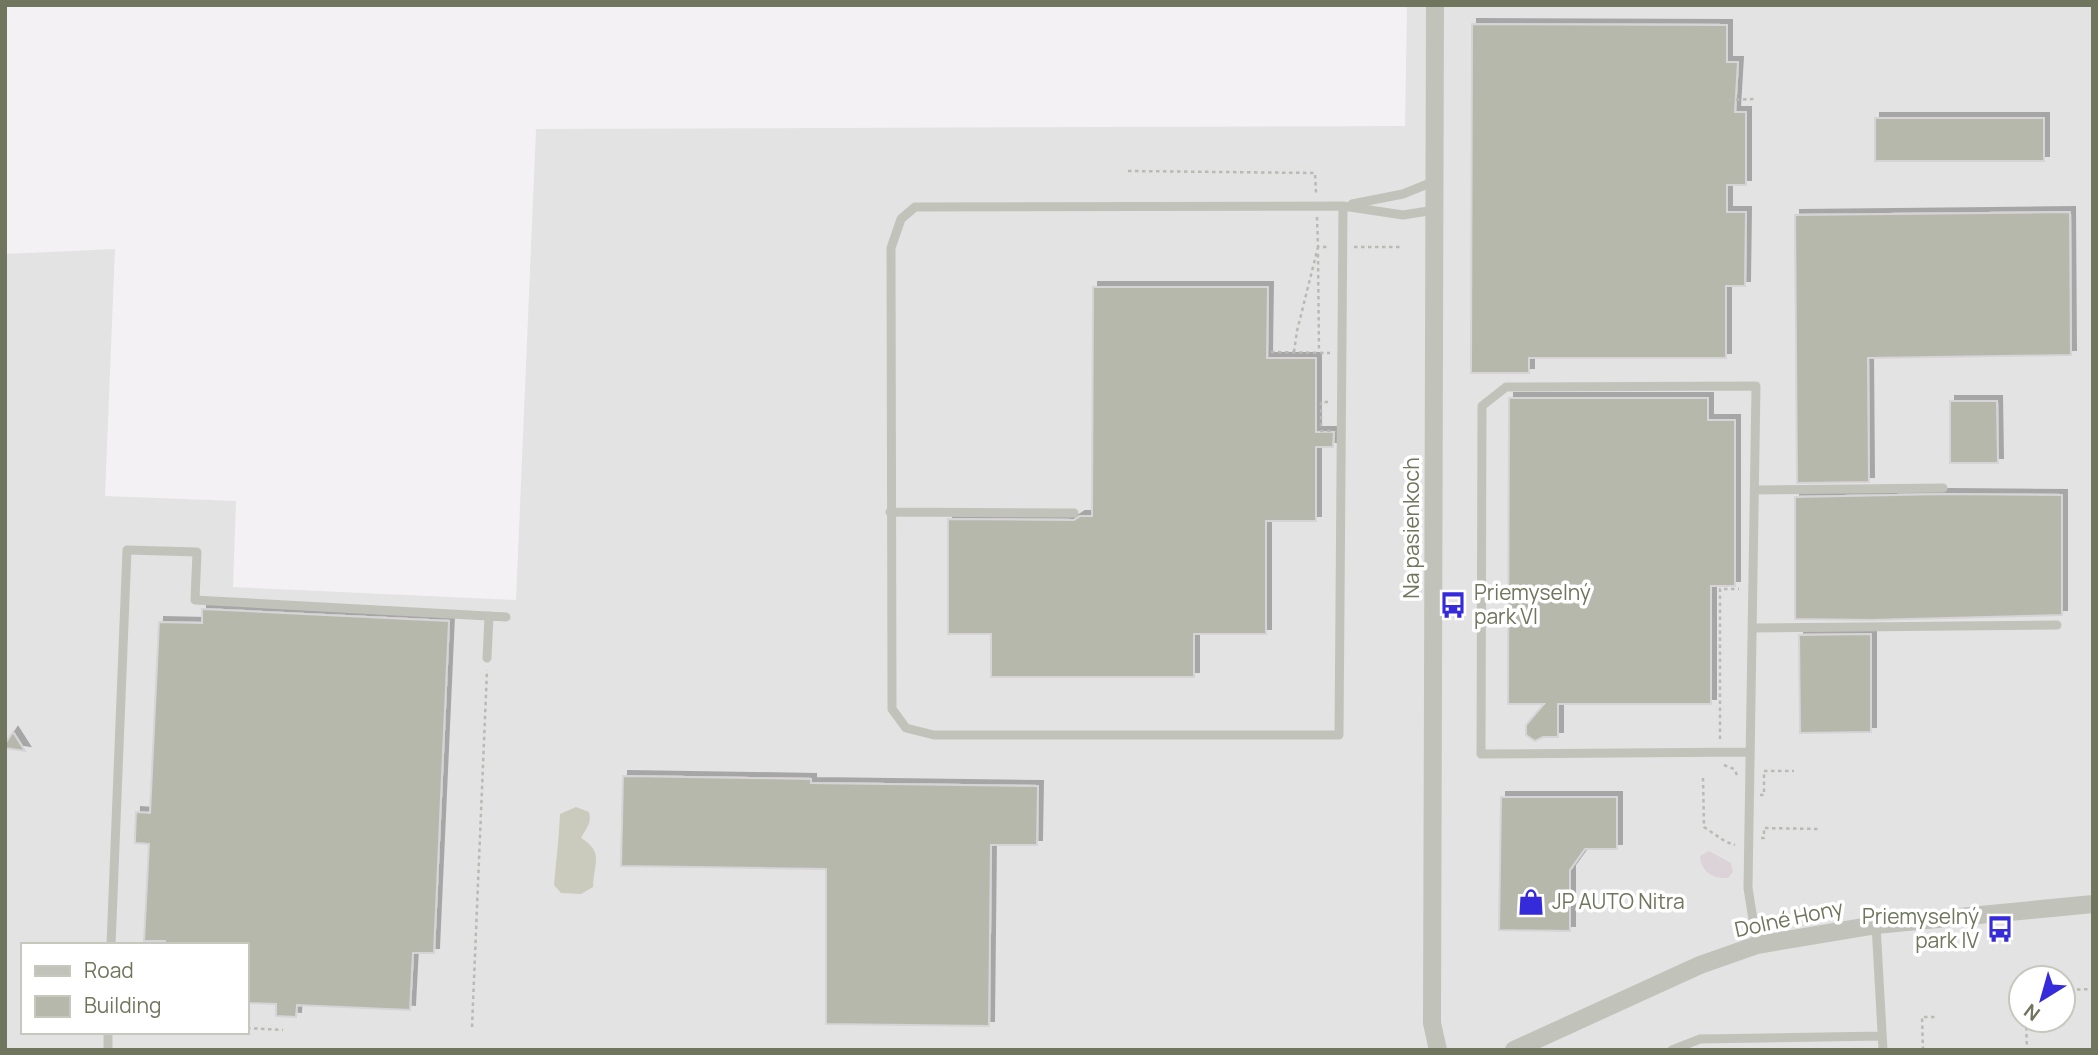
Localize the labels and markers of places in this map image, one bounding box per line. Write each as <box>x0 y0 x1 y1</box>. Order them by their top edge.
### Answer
place label: Priemyselný park VI <box>1474 578 1591 630</box>
bus stop icon: Priemyselný park VI <box>1438 590 1468 620</box>
shop icon: JP AUTO Nitra <box>1516 887 1546 917</box>
place label: JP AUTO Nitra <box>1552 887 1685 915</box>
place label: Priemyselný park IV <box>1862 902 1979 954</box>
bus stop icon: Priemyselný park IV <box>1985 914 2015 944</box>

